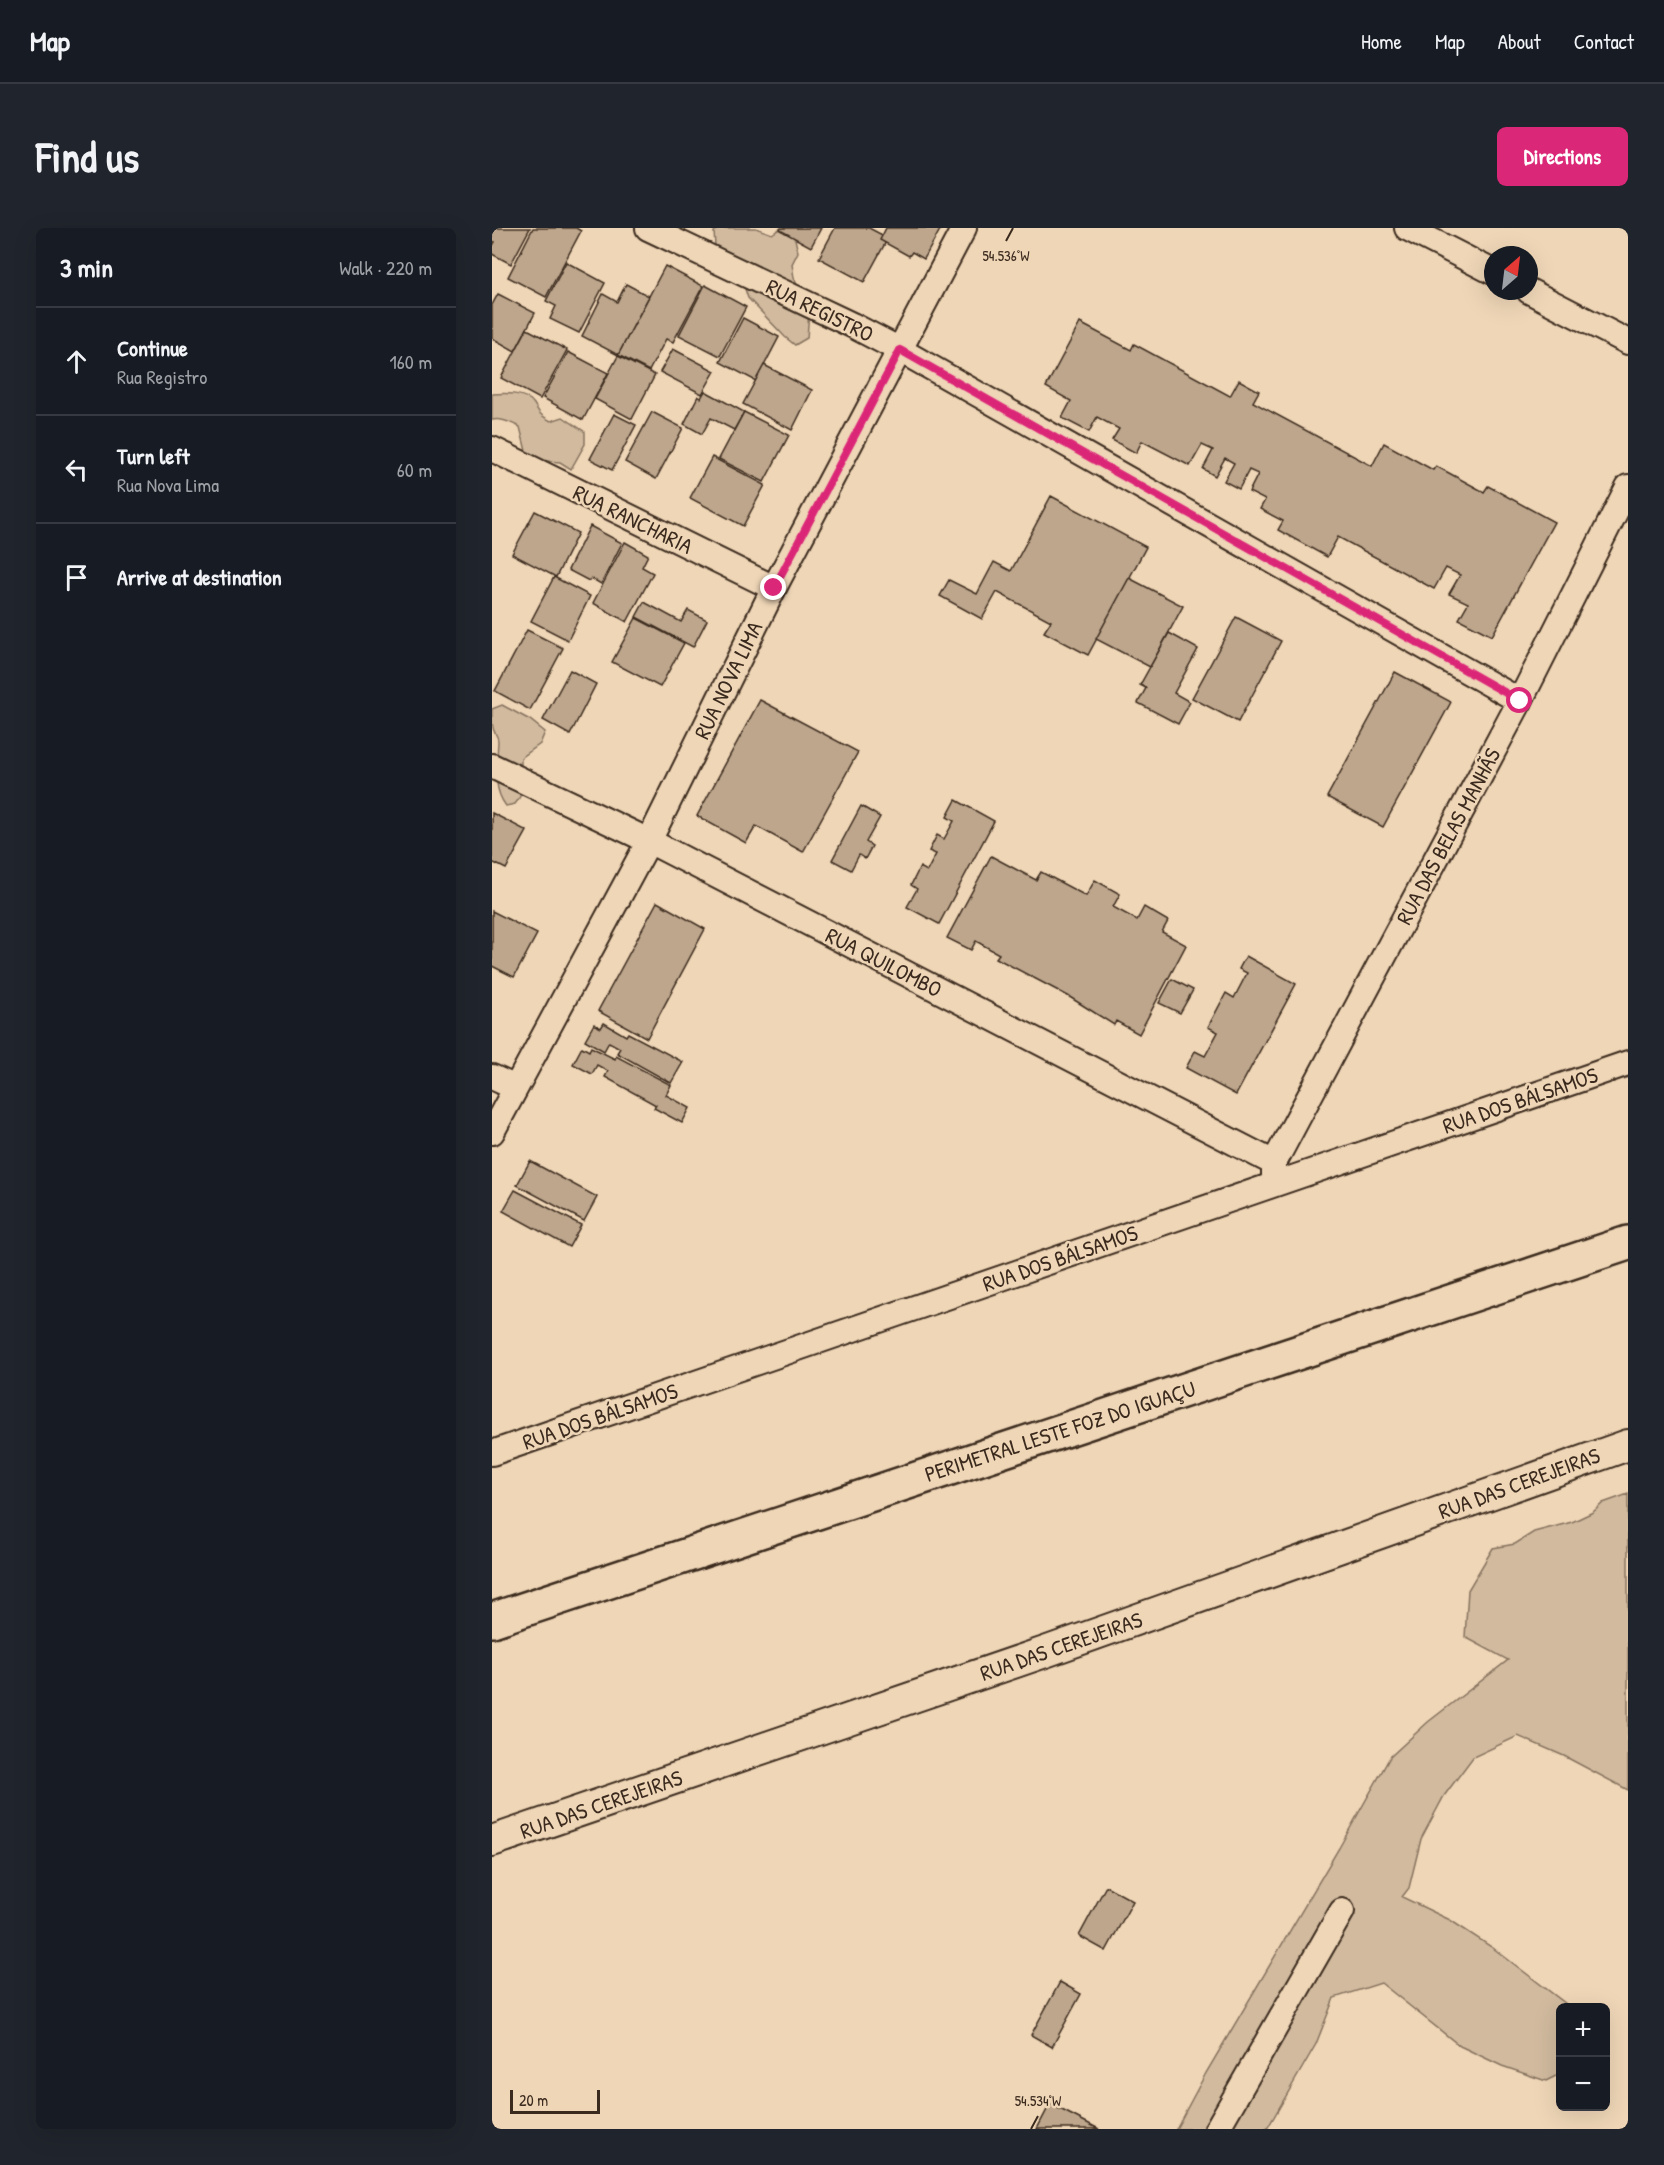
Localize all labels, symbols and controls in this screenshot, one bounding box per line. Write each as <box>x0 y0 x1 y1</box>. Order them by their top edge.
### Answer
text: Map <box>30 22 70 60</box>
text: Home <box>1361 27 1402 56</box>
text: Map <box>1435 27 1465 56</box>
text: About <box>1498 27 1541 56</box>
text: Contact <box>1574 27 1634 56</box>
button: Directions <box>1497 127 1628 186</box>
text: Find us <box>36 128 139 185</box>
text: 54.536°W <box>983 245 1030 266</box>
north arrow <box>1484 246 1538 300</box>
text: 3 min <box>60 250 113 285</box>
text: Walk · 220 m <box>339 254 432 281</box>
street label: RUA REGISTRO <box>761 271 879 349</box>
text: Continue <box>117 333 188 363</box>
icon: ahead <box>60 345 93 378</box>
text: 160 m <box>390 348 432 375</box>
text: Rua Registro <box>117 363 207 390</box>
text: Turn left <box>117 441 190 471</box>
icon: left <box>60 453 93 486</box>
text: 60 m <box>397 456 432 483</box>
text: Rua Nova Lima <box>117 471 219 498</box>
street label: RUA RANCHARIA <box>568 477 698 561</box>
icon: arrive <box>60 561 93 594</box>
text: Arrive at destination <box>117 562 282 592</box>
route end <box>760 574 786 600</box>
street label: RUA NOVA LIMA <box>687 616 769 744</box>
route start <box>1506 687 1532 713</box>
street label: RUA DAS BELAS MANHÃS <box>1389 742 1507 930</box>
street label: RUA QUILOMBO <box>821 920 947 1004</box>
street label: RUA DOS BÁLSAMOS <box>1438 1059 1602 1141</box>
street label: RUA DOS BÁLSAMOS <box>978 1217 1142 1299</box>
street label: PERIMETRAL LESTE FOZ DO IGUAÇU <box>921 1373 1199 1489</box>
street label: RUA DOS BÁLSAMOS <box>518 1375 682 1457</box>
street label: RUA DAS CEREJEIRAS <box>1434 1440 1604 1526</box>
street label: RUA DAS CEREJEIRAS <box>976 1604 1146 1688</box>
street label: RUA DAS CEREJEIRAS <box>516 1762 686 1846</box>
map controls <box>1556 2003 1610 2111</box>
button: + <box>1556 2003 1610 2057</box>
button: − <box>1556 2057 1610 2111</box>
scale bar <box>510 2087 600 2114</box>
text: 20 m <box>519 2089 548 2111</box>
text: 54.534°W <box>1015 2090 1062 2111</box>

